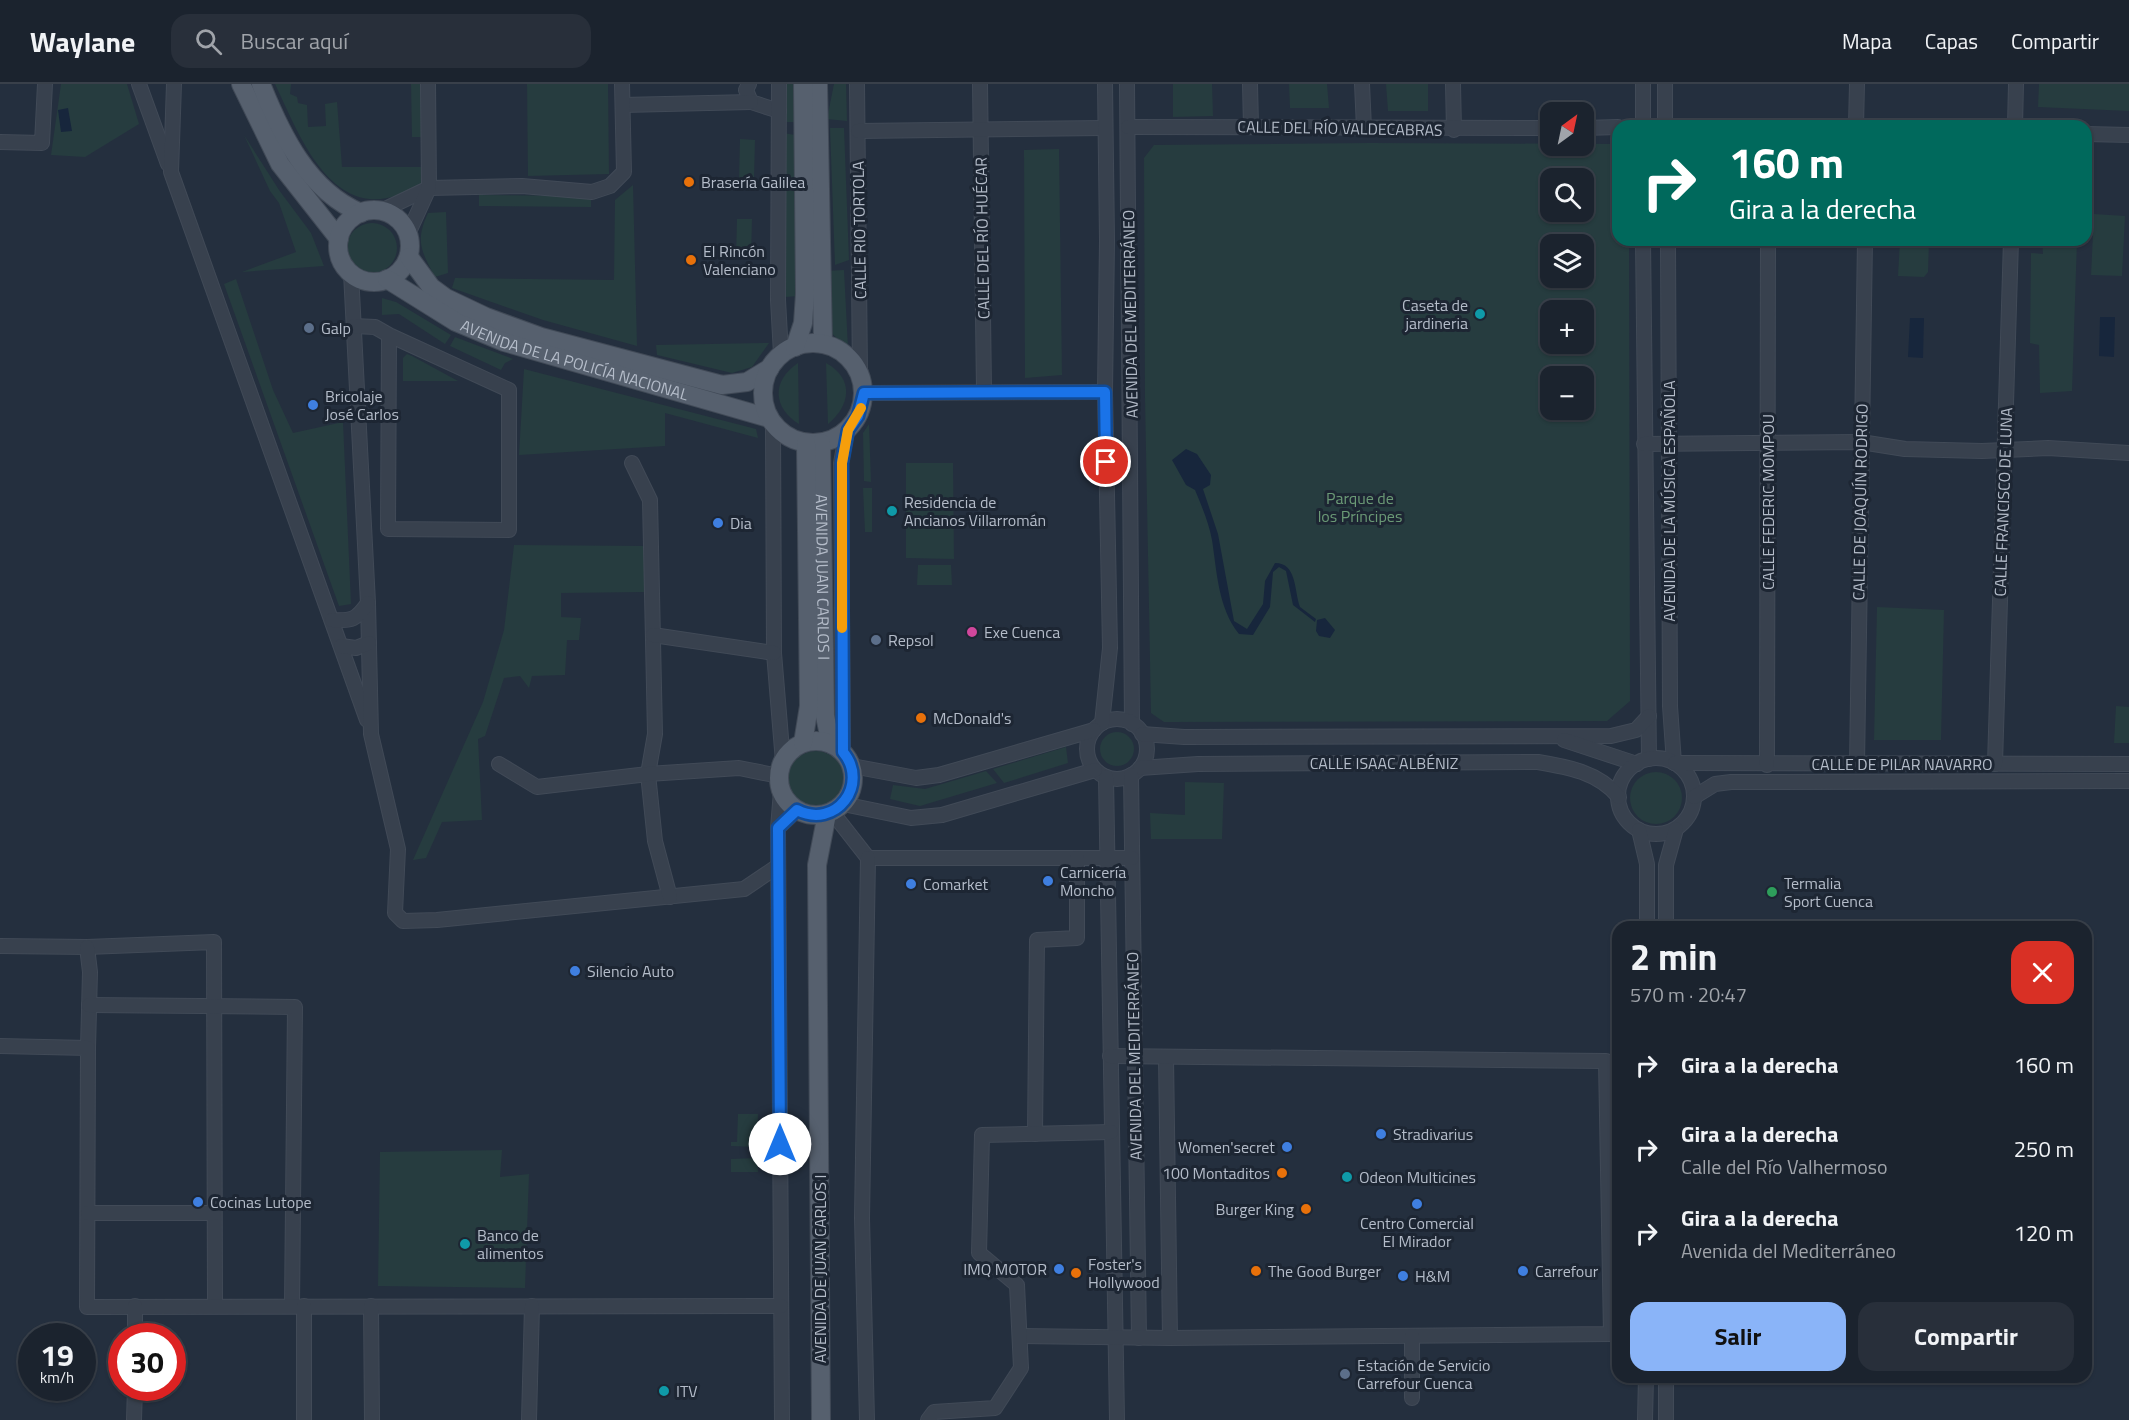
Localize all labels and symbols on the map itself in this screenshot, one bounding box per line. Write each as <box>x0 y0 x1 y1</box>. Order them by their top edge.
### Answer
north arrow <box>1540 102 1594 156</box>
street label: CALLE DEL RÍO VALDECABRAS <box>1237 114 1443 142</box>
street label: CALLE DEL RÍO HUÉCAR <box>969 157 995 319</box>
street label: CALLE RIO TORTOLA <box>846 160 872 299</box>
place label: Brasería Galilea <box>701 170 805 194</box>
marker: Brasería Galilea <box>682 175 696 189</box>
street label: AVENIDA DEL MEDITERRÁNEO <box>1116 210 1144 418</box>
place label: El Rincón Valenciano <box>703 239 776 281</box>
marker: El Rincón Valenciano <box>684 253 698 267</box>
place label: Caseta de jardineria <box>1402 293 1468 335</box>
marker: Caseta de jardineria <box>1473 307 1487 321</box>
street label: AVENIDA DE LA POLICÍA NACIONAL <box>457 313 692 406</box>
place label: Galp <box>321 316 351 340</box>
marker: Galp <box>302 321 316 335</box>
street label: AVENIDA DE LA MÚSICA ESPAÑOLA <box>1657 380 1681 622</box>
place label: Bricolaje José Carlos <box>325 384 399 426</box>
marker: Bricolaje José Carlos <box>306 398 320 412</box>
street label: CALLE DE JOAQUÍN RODRIGO <box>1846 403 1874 601</box>
street label: CALLE FRANCISCO DE LUNA <box>1988 407 2018 597</box>
street label: CALLE FEDERIC MOMPOU <box>1756 414 1780 590</box>
pin <box>1080 436 1131 487</box>
park label: Parque de los Príncipes <box>1318 486 1402 528</box>
place label: Residencia de Ancianos Villarromán <box>904 490 1046 532</box>
street label: AVENIDA JUAN CARLOS I <box>810 494 836 660</box>
marker: Residencia de Ancianos Villarromán <box>885 504 899 518</box>
place label: Dia <box>730 511 752 535</box>
marker: Dia <box>711 516 725 530</box>
place label: Exe Cuenca <box>984 620 1060 644</box>
marker: Exe Cuenca <box>965 625 979 639</box>
place label: Repsol <box>888 628 934 652</box>
marker: Repsol <box>869 633 883 647</box>
place label: McDonald's <box>933 706 1012 730</box>
marker: McDonald's <box>914 711 928 725</box>
street label: CALLE ISAAC ALBÉNIZ <box>1310 751 1458 775</box>
street label: CALLE DE PILAR NAVARRO <box>1811 752 1993 776</box>
place label: Carnicería Moncho <box>1060 860 1126 902</box>
place label: Termalia Sport Cuenca <box>1784 871 1873 913</box>
place label: Comarket <box>923 872 988 896</box>
marker: Carnicería Moncho <box>1041 874 1055 888</box>
marker: Comarket <box>904 877 918 891</box>
marker: Termalia Sport Cuenca <box>1765 885 1779 899</box>
street label: AVENIDA DEL MEDITERRÁNEO <box>1120 952 1148 1160</box>
place label: Silencio Auto <box>587 959 674 983</box>
marker: Silencio Auto <box>568 964 582 978</box>
position arrow <box>748 1112 812 1176</box>
place label: Stradivarius <box>1393 1122 1473 1146</box>
marker: Stradivarius <box>1374 1127 1388 1141</box>
place label: Women'secret <box>1178 1135 1275 1159</box>
marker: Women'secret <box>1280 1140 1294 1154</box>
place label: 100 Montaditos <box>1162 1161 1270 1185</box>
place label: Odeon Multicines <box>1359 1165 1476 1189</box>
marker: 100 Montaditos <box>1275 1166 1289 1180</box>
marker: Odeon Multicines <box>1340 1170 1354 1184</box>
street label: AVENIDA DE JUAN CARLOS I <box>808 1175 832 1363</box>
place label: Cocinas Lutope <box>210 1190 312 1214</box>
marker: Cocinas Lutope <box>191 1195 205 1209</box>
place label: Burger King <box>1215 1197 1294 1221</box>
marker: Centro Comercial El Mirador <box>1410 1197 1424 1211</box>
marker: Burger King <box>1299 1202 1313 1216</box>
place label: Centro Comercial El Mirador <box>1360 1211 1474 1253</box>
place label: Banco de alimentos <box>477 1223 544 1265</box>
marker: Banco de alimentos <box>458 1237 472 1251</box>
place label: Foster's Hollywood <box>1088 1252 1160 1294</box>
place label: IMQ MOTOR <box>963 1257 1047 1281</box>
place label: The Good Burger <box>1268 1259 1381 1283</box>
place label: Carrefour <box>1535 1259 1599 1283</box>
marker: IMQ MOTOR <box>1052 1262 1066 1276</box>
marker: The Good Burger <box>1249 1264 1263 1278</box>
place label: H&M <box>1415 1264 1450 1288</box>
marker: Carrefour <box>1516 1264 1530 1278</box>
marker: Foster's Hollywood <box>1069 1266 1083 1280</box>
marker: H&M <box>1396 1269 1410 1283</box>
speed limit sign: 30 <box>108 1323 186 1401</box>
place label: Estación de Servicio Carrefour Cuenca <box>1357 1353 1490 1395</box>
marker: Estación de Servicio Carrefour Cuenca <box>1338 1367 1352 1381</box>
place label: ITV <box>676 1379 698 1403</box>
marker: ITV <box>657 1384 671 1398</box>

